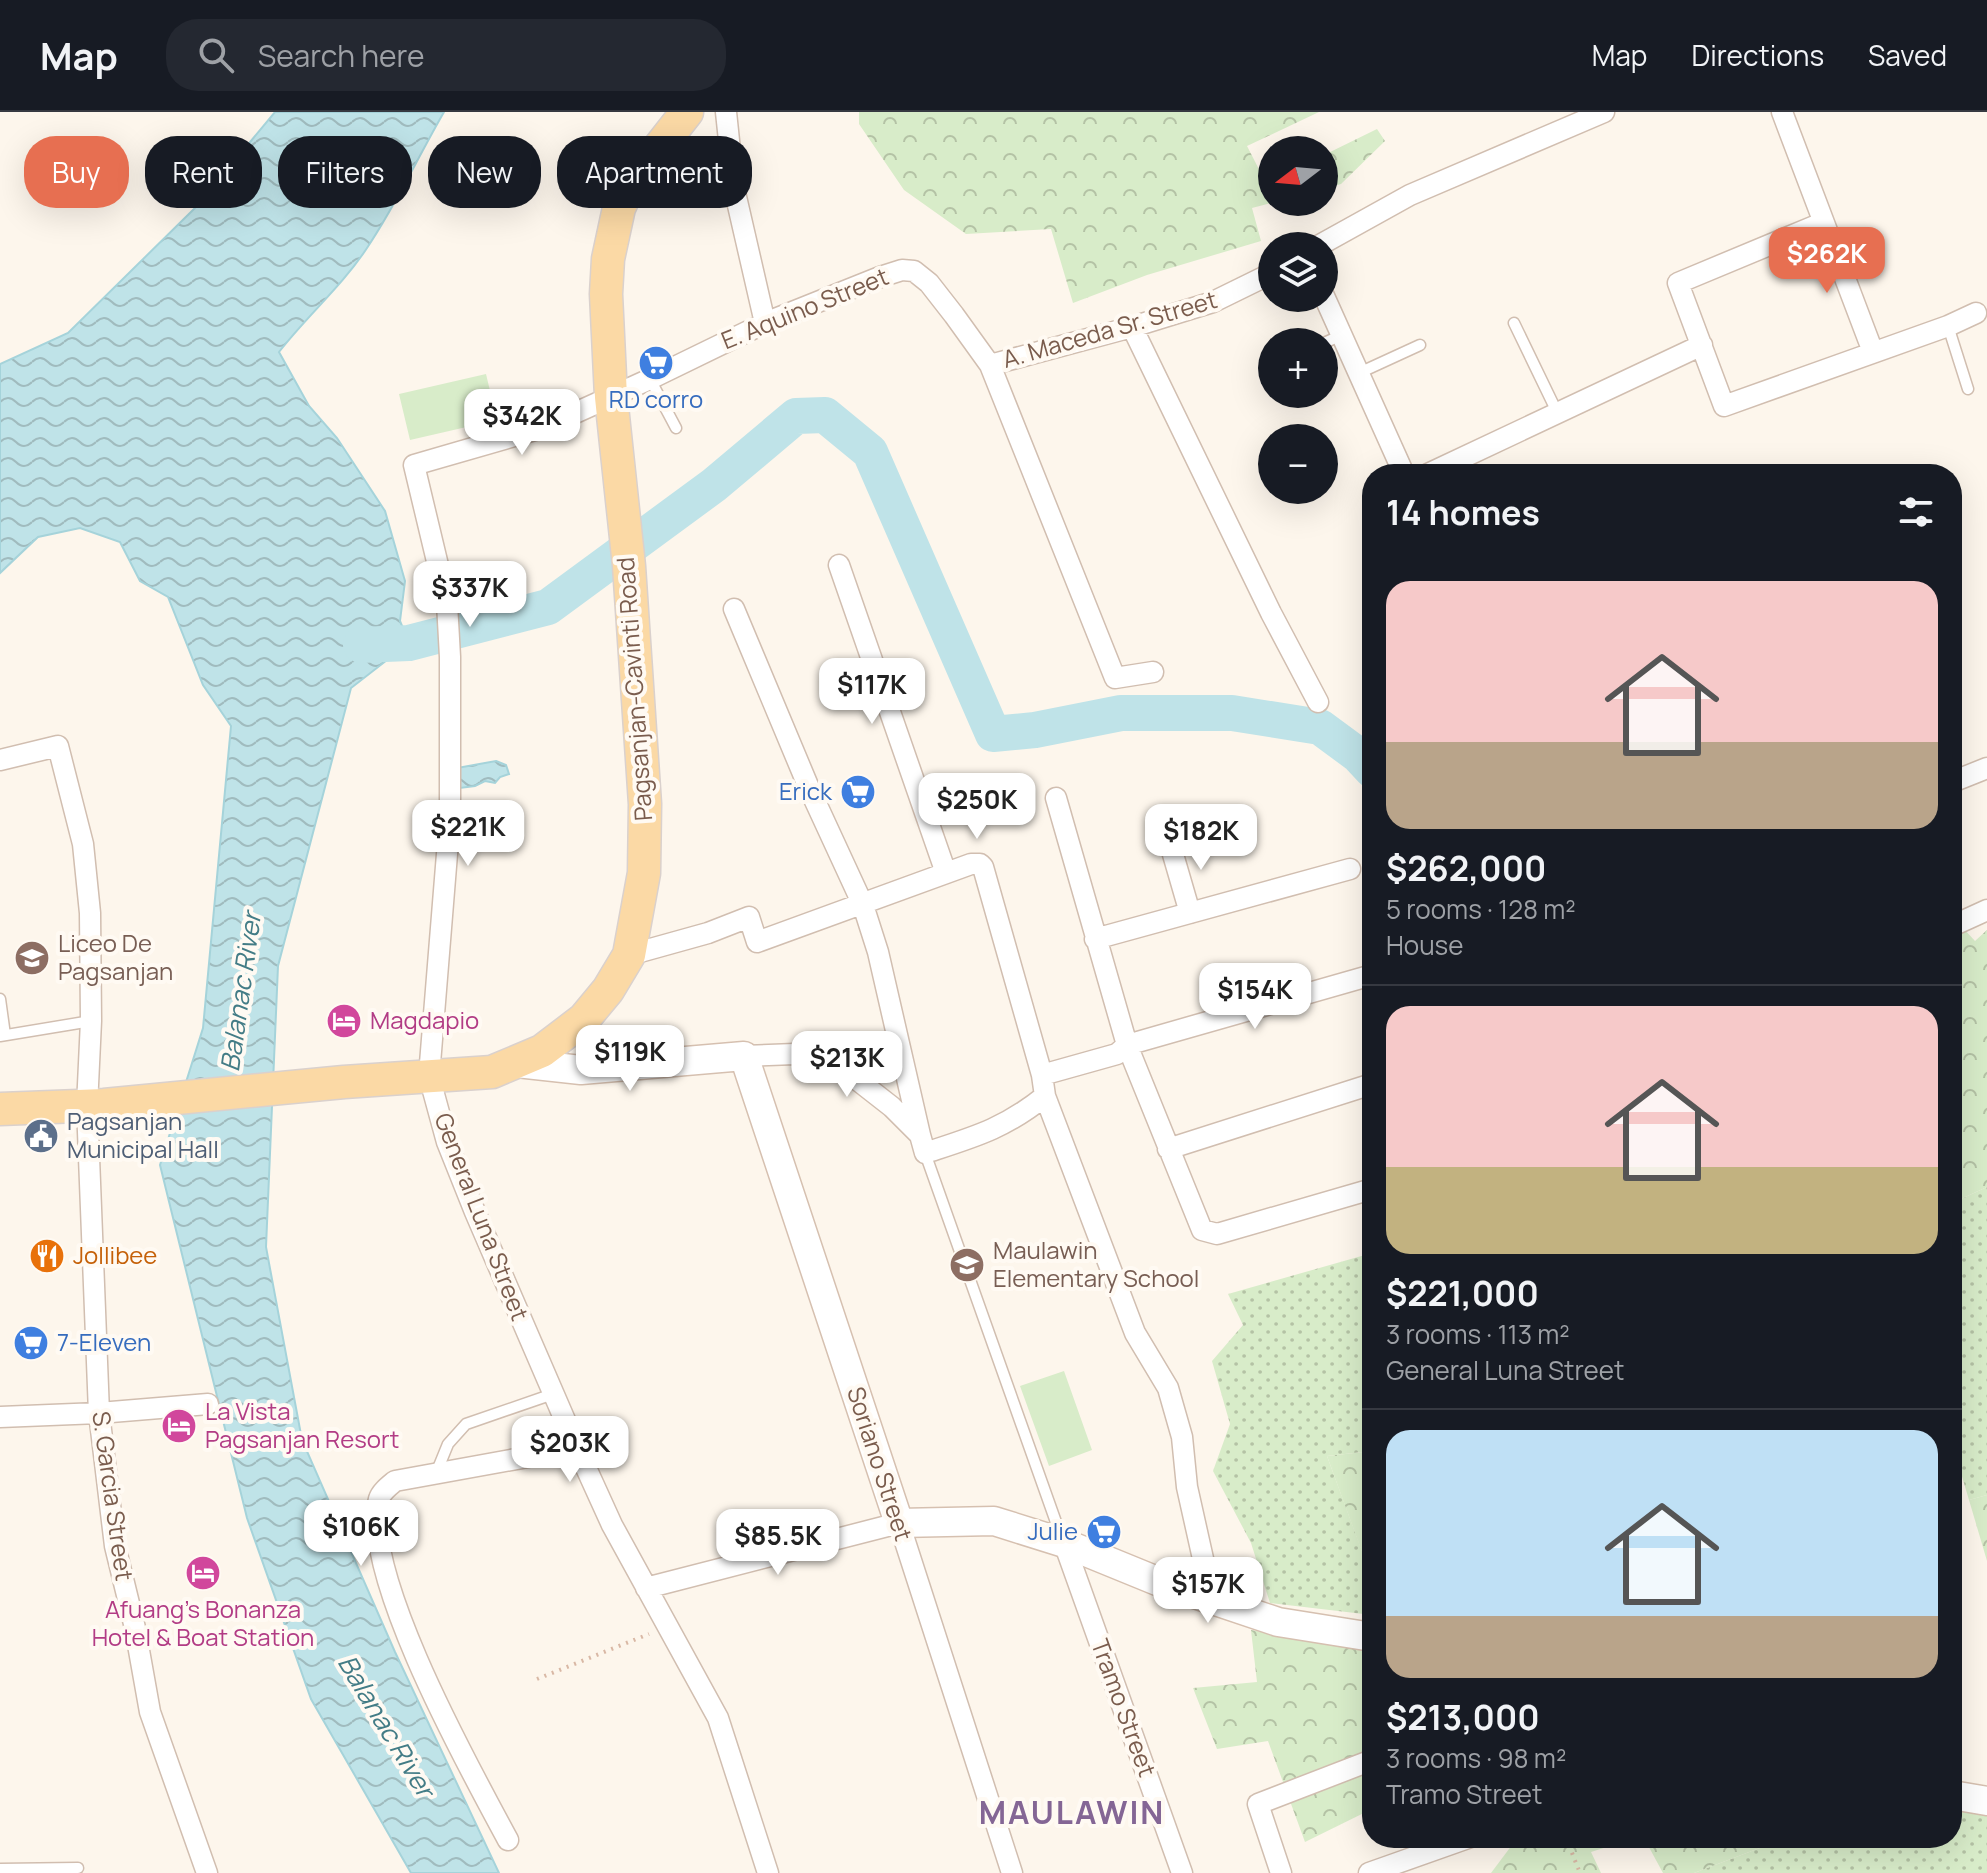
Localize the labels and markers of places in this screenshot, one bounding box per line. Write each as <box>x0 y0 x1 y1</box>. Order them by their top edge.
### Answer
pin: $262K <box>1771 227 1883 295</box>
supermarket icon: RD corro <box>637 344 675 382</box>
place label: RD corro <box>609 382 703 415</box>
pin: $342K <box>466 389 578 457</box>
pin: $337K <box>414 561 526 629</box>
pin: $117K <box>816 658 928 726</box>
supermarket icon: Erick <box>839 773 877 811</box>
pin: $250K <box>921 773 1033 841</box>
place label: Erick <box>779 774 833 807</box>
pin: $221K <box>412 800 524 868</box>
pin: $182K <box>1145 804 1257 872</box>
place label: Liceo De Pagsanjan <box>58 926 173 987</box>
school or university icon: Liceo De Pagsanjan <box>13 939 51 977</box>
pin: $154K <box>1199 963 1311 1031</box>
hotel icon: Magdapio <box>325 1002 363 1040</box>
place label: Magdapio <box>370 1003 479 1036</box>
pin: $119K <box>574 1025 686 1093</box>
pin: $213K <box>791 1031 903 1099</box>
place label: Pagsanjan Municipal Hall <box>67 1104 219 1165</box>
public building icon: Pagsanjan Municipal Hall <box>22 1117 60 1155</box>
place label: Maulawin Elementary School <box>993 1233 1199 1294</box>
restaurant icon: Jollibee <box>28 1237 66 1275</box>
place label: Jollibee <box>73 1238 157 1271</box>
school or university icon: Maulawin Elementary School <box>948 1246 986 1284</box>
supermarket icon: 7-Eleven <box>12 1324 50 1362</box>
place label: 7-Eleven <box>57 1325 151 1358</box>
place label: La Vista Pagsanjan Resort <box>205 1394 399 1455</box>
hotel icon: La Vista Pagsanjan Resort <box>160 1407 198 1445</box>
pin: $203K <box>514 1416 626 1484</box>
pin: $106K <box>305 1500 417 1568</box>
pin: $85.5K <box>713 1509 843 1577</box>
supermarket icon: Julie <box>1085 1513 1123 1551</box>
place label: Julie <box>1027 1514 1078 1547</box>
hotel icon: Afuang's Bonanza Hotel & Boat Station <box>184 1554 222 1592</box>
pin: $157K <box>1152 1557 1264 1625</box>
place label: Afuang's Bonanza Hotel & Boat Station <box>92 1592 314 1653</box>

